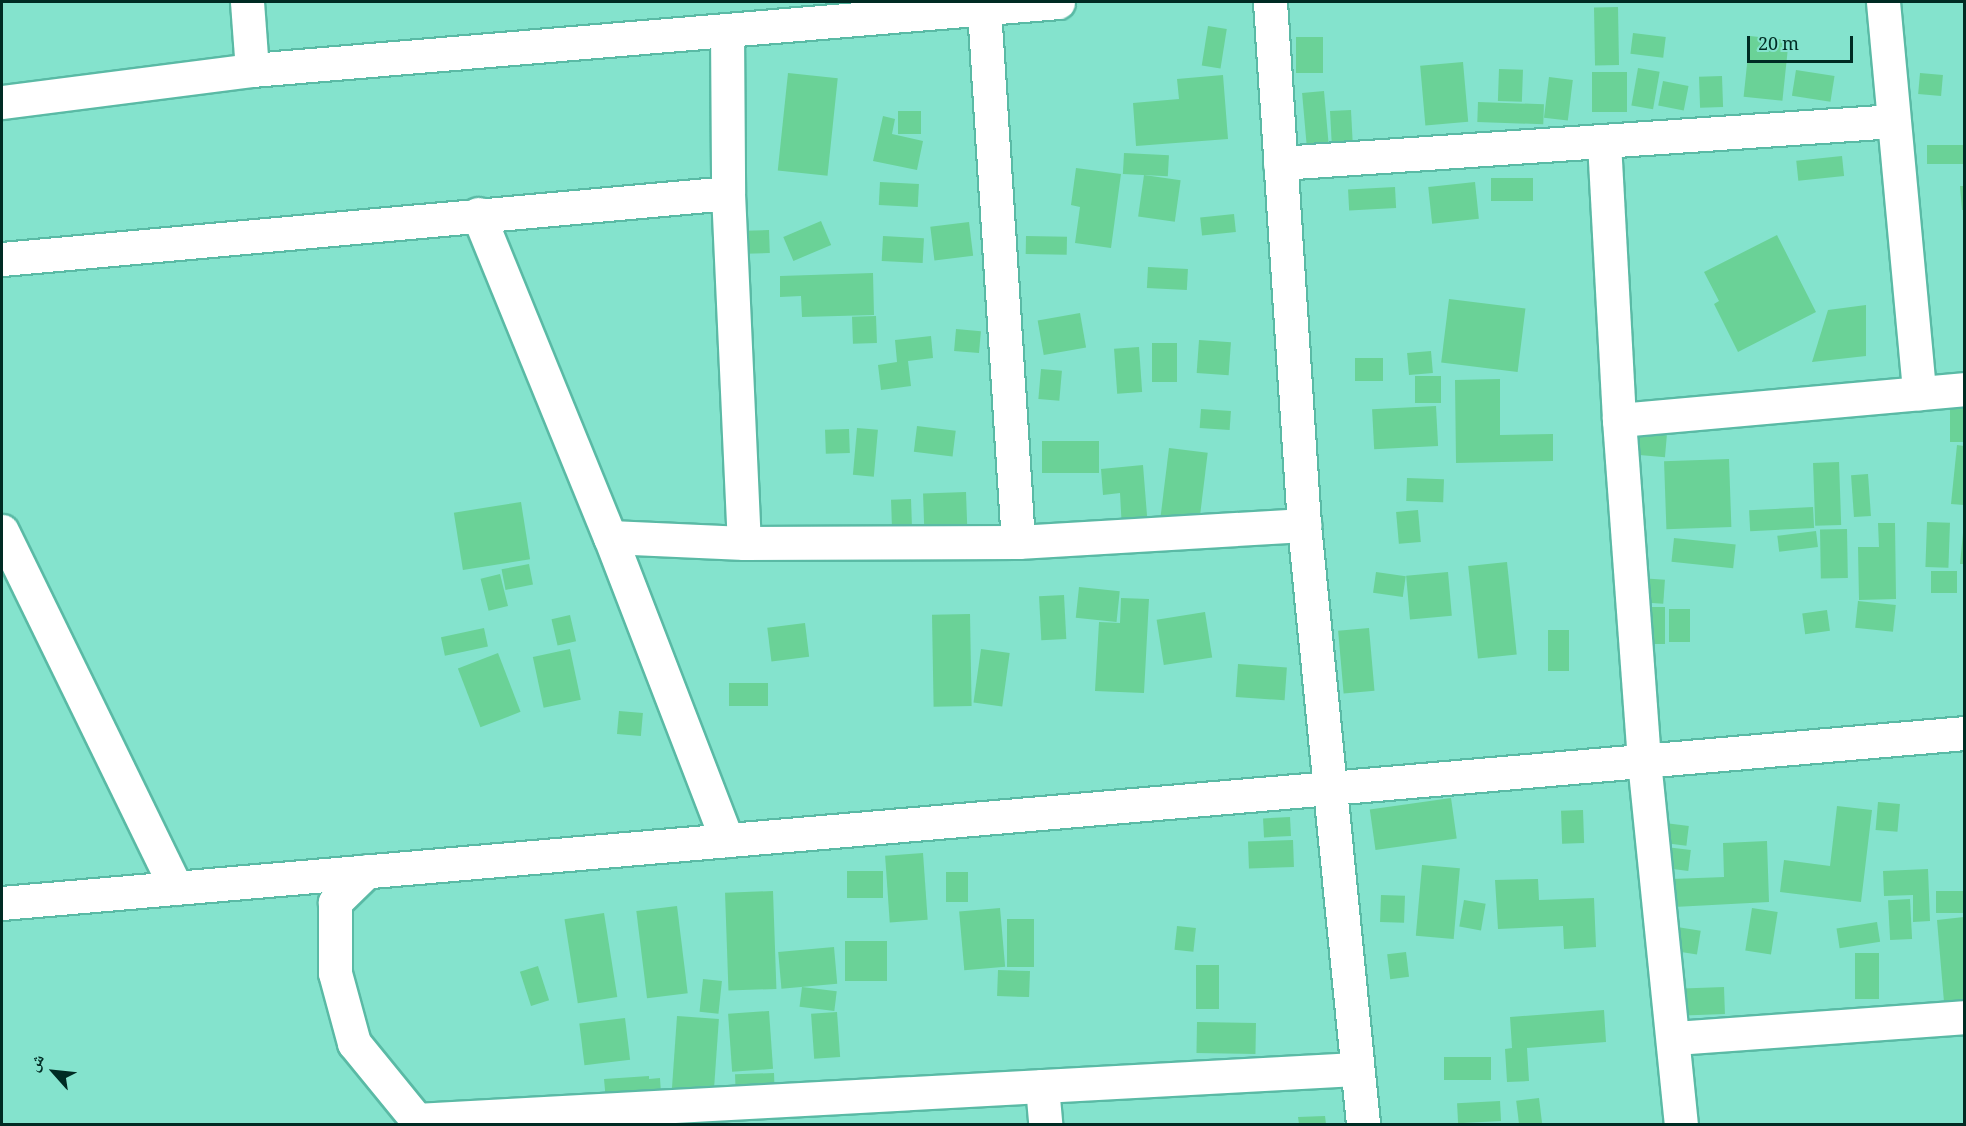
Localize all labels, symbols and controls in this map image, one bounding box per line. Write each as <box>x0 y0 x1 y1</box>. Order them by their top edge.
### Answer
scale bar <box>1750 24 1856 62</box>
text: 20 m <box>1758 31 1799 61</box>
north arrow <box>24 1042 84 1102</box>
text: ش <box>22 1050 53 1077</box>

